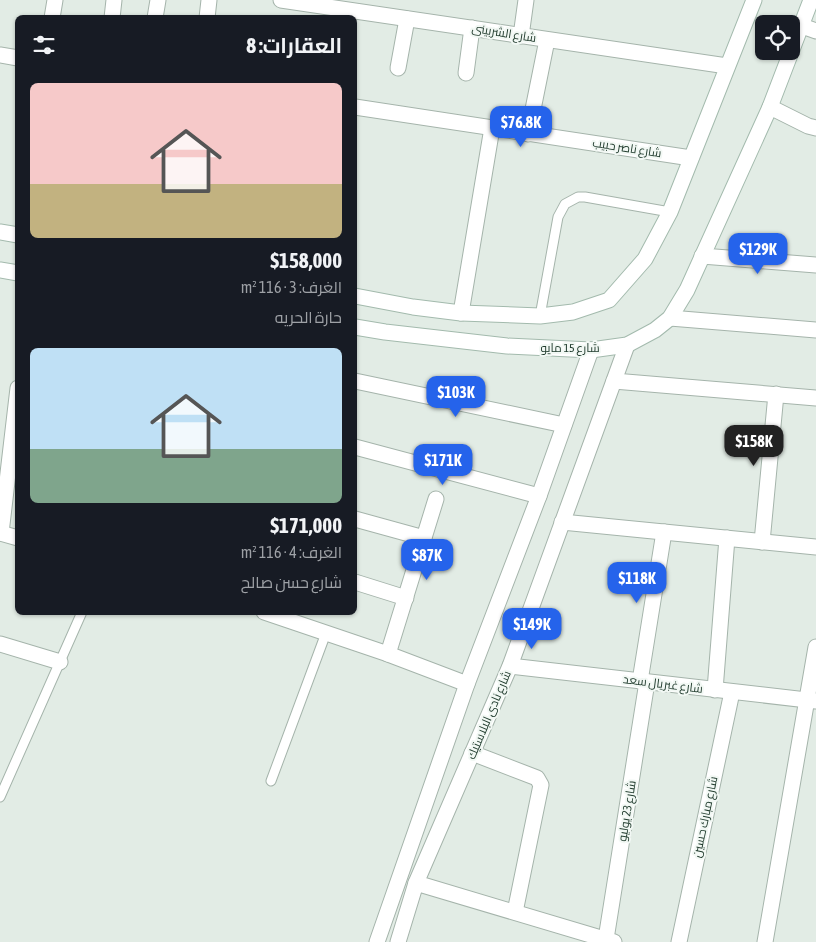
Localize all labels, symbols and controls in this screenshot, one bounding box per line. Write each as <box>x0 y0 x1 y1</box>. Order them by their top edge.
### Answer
map controls <box>755 15 800 60</box>
button: locate <box>755 15 800 60</box>
street label: شارع الشربينى <box>471 21 537 46</box>
icon: filters <box>30 31 58 59</box>
text: العقارات: 8 <box>246 33 342 57</box>
pin: $76.8K <box>480 106 562 148</box>
text: $76.8K <box>501 113 541 131</box>
icon: home <box>141 116 231 206</box>
street label: شارع ناصر حبيب <box>591 136 663 161</box>
pin: $129K <box>723 232 793 275</box>
text: $129K <box>739 240 777 258</box>
text: $158,000 <box>270 248 342 272</box>
text: الغرف: 3 · 116 m² <box>241 278 342 296</box>
text: حارة الحريه <box>275 308 342 326</box>
street label: شارع 15 مايو <box>540 341 600 356</box>
pin: $103K <box>421 376 491 418</box>
icon: home <box>141 381 231 471</box>
text: $103K <box>437 383 475 401</box>
pin: $158K <box>719 424 789 467</box>
text: $158K <box>735 432 773 450</box>
pin: $171K <box>408 444 478 486</box>
text: $171K <box>424 451 462 469</box>
text: $171,000 <box>270 513 342 537</box>
pin: $87K <box>397 538 457 581</box>
text: الغرف: 4 · 116 m² <box>241 543 342 561</box>
text: $87K <box>412 546 442 564</box>
pin: $118K <box>602 562 672 604</box>
text: $118K <box>618 569 656 587</box>
text: شارع حسن صالح <box>241 573 342 591</box>
pin: $149K <box>497 608 567 650</box>
text: $149K <box>513 615 551 633</box>
street label: شارع نادى البلاستيك <box>464 669 515 762</box>
street label: شارع غبريال سعد <box>622 672 704 697</box>
street label: شارع مبارك حسين <box>690 775 721 859</box>
street label: شارع 23 يوليو <box>615 779 640 843</box>

